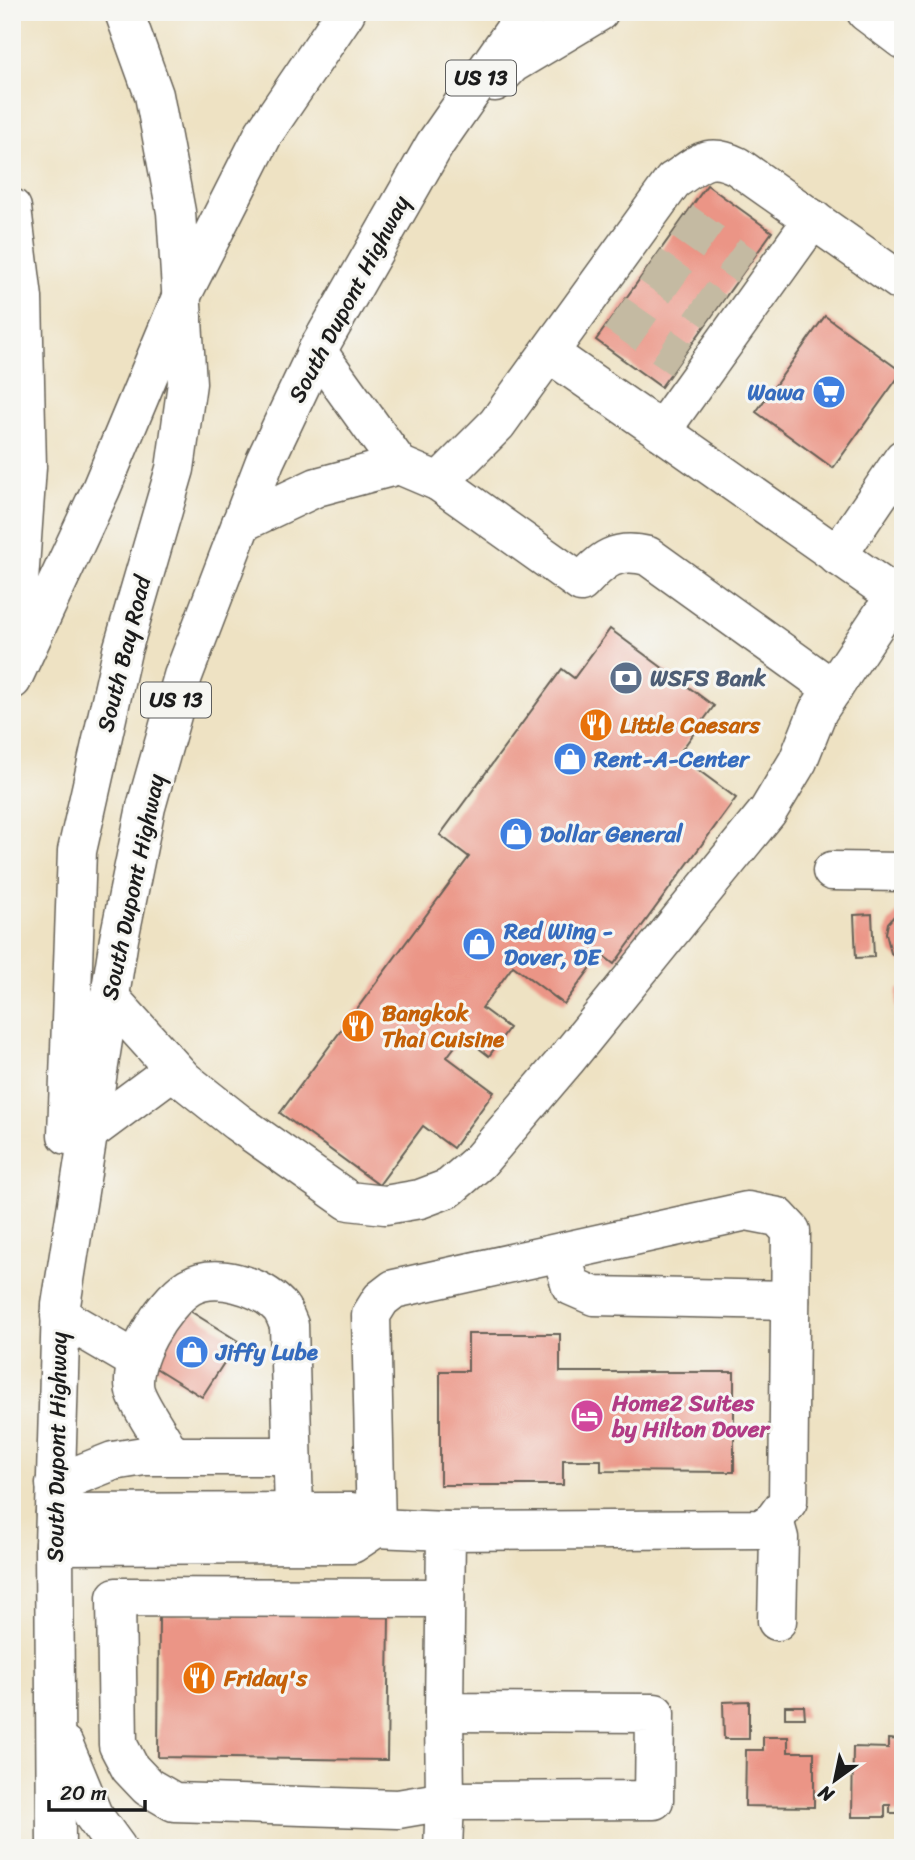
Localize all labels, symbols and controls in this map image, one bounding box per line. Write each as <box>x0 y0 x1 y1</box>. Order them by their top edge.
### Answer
road number: US 13 <box>446 60 516 96</box>
street label: South Dupont Highway <box>277 187 421 410</box>
place label: Wawa <box>747 372 805 413</box>
supermarket icon: Wawa <box>810 373 848 411</box>
street label: South Bay Road <box>85 570 164 736</box>
place label: WSFS Bank <box>650 658 767 699</box>
bank icon: WSFS Bank <box>607 659 645 697</box>
road number: US 13 <box>141 682 211 718</box>
place label: Little Caesars <box>620 705 762 746</box>
restaurant icon: Little Caesars <box>577 706 615 744</box>
place label: Rent-A-Center <box>593 739 751 780</box>
shop icon: Rent-A-Center <box>551 740 589 778</box>
street label: South Dupont Highway <box>89 770 177 1004</box>
place label: Dollar General <box>540 814 684 855</box>
shop icon: Dollar General <box>497 815 535 853</box>
place label: Red Wing - Dover, DE <box>503 911 613 978</box>
shop icon: Red Wing - Dover, DE <box>460 925 498 963</box>
place label: Bangkok Thai Cuisine <box>382 993 505 1060</box>
restaurant icon: Bangkok Thai Cuisine <box>339 1007 377 1045</box>
street label: South Dupont Highway <box>34 1331 80 1563</box>
place label: Jiffy Lube <box>214 1332 319 1373</box>
shop icon: Jiffy Lube <box>173 1333 211 1371</box>
place label: Home2 Suites by Hilton Dover <box>611 1383 771 1450</box>
hotel icon: Home2 Suites by Hilton Dover <box>568 1397 606 1435</box>
place label: Friday's <box>223 1658 308 1699</box>
restaurant icon: Friday's <box>180 1659 218 1697</box>
north arrow <box>800 1744 870 1814</box>
scale bar <box>49 1769 145 1813</box>
text: 20 m <box>60 1774 107 1812</box>
text: N <box>811 1776 841 1812</box>

